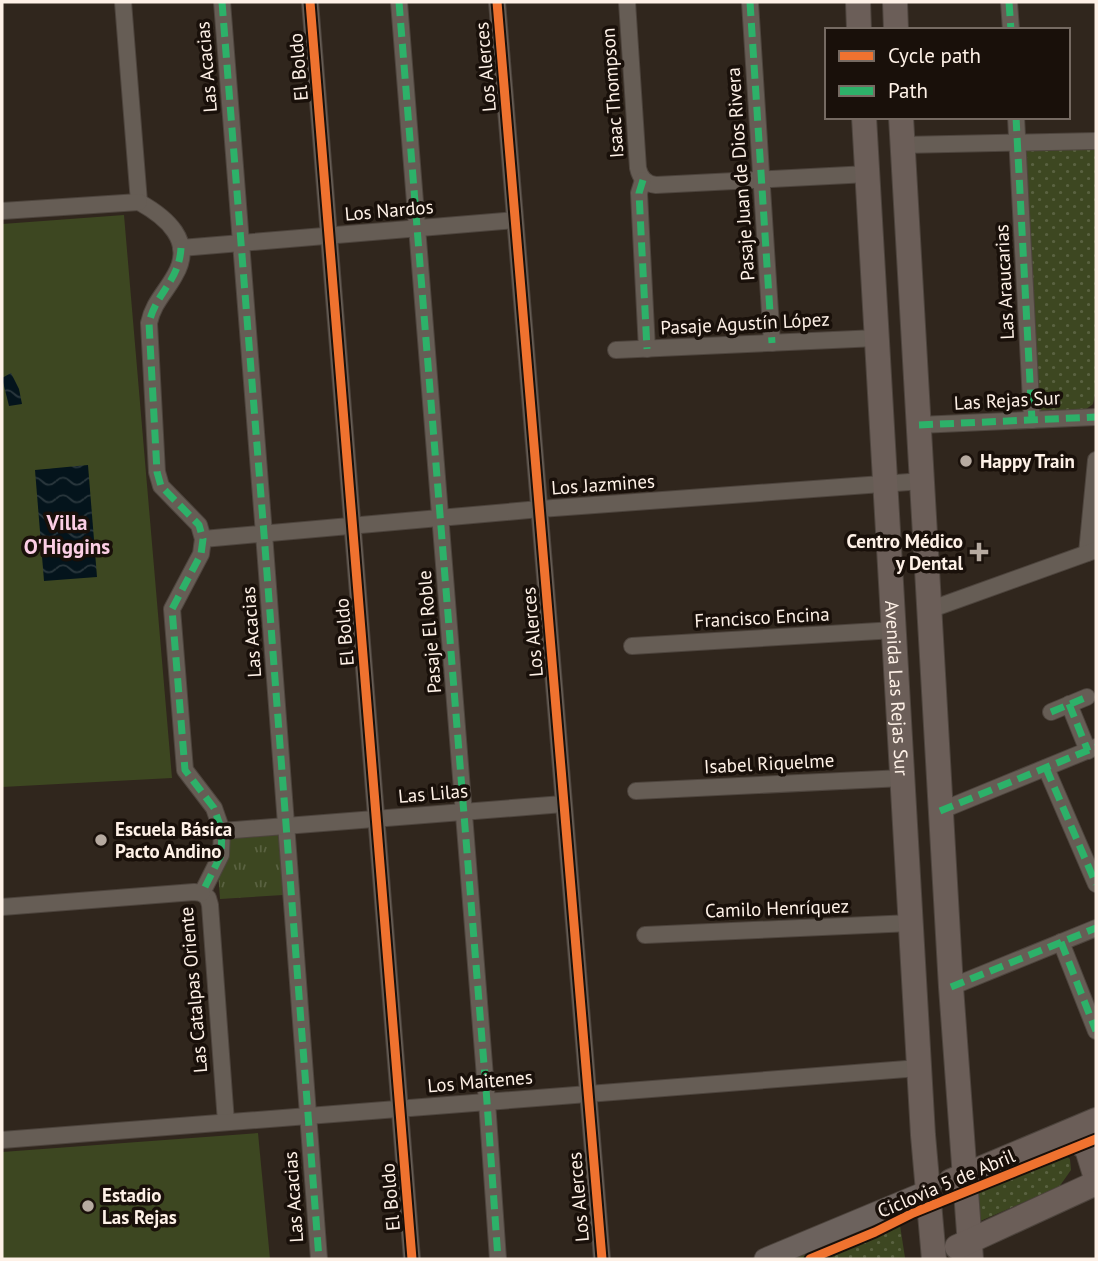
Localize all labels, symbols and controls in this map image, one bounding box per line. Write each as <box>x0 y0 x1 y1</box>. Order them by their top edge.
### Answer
street label: Las Acacias <box>190 20 222 114</box>
street label: Los Alerces <box>469 21 501 113</box>
street label: Isaac Thompson <box>595 27 629 159</box>
legend <box>825 28 1070 119</box>
street label: El Boldo <box>283 32 313 102</box>
text: Cycle path <box>888 42 981 69</box>
street label: Pasaje Juan de Dios Rivera <box>721 66 759 282</box>
text: Path <box>888 77 928 104</box>
street label: Los Nardos <box>344 194 434 226</box>
street label: Las Araucarias <box>989 224 1019 340</box>
street label: Pasaje Agustín López <box>660 307 830 339</box>
street label: Las Rejas Sur <box>953 385 1061 415</box>
place label: Happy Train <box>980 449 1075 473</box>
marker: Happy Train <box>958 453 974 469</box>
street label: Los Jazmines <box>550 468 656 500</box>
district label: Villa O'Higgins <box>24 509 110 560</box>
place label: Centro Médico y Dental <box>846 529 963 575</box>
marker: Centro Médico y Dental <box>969 542 989 562</box>
street label: Pasaje El Roble <box>412 569 446 695</box>
street label: Las Acacias <box>236 586 266 678</box>
street label: Los Alerces <box>516 586 548 678</box>
street label: El Boldo <box>329 597 359 667</box>
street label: Avenida Las Rejas Sur <box>880 600 914 777</box>
street label: Francisco Encina <box>694 601 830 633</box>
street label: Isabel Riquelme <box>703 748 835 778</box>
street label: Las Lilas <box>397 778 469 808</box>
place label: Escuela Básica Pacto Andino <box>115 817 232 863</box>
marker: Escuela Básica Pacto Andino <box>93 832 109 848</box>
street label: Camilo Henríquez <box>705 893 849 923</box>
street label: Las Catalpas Oriente <box>174 906 212 1074</box>
street label: Los Maitenes <box>426 1064 534 1098</box>
street label: Ciclovia 5 de Abril <box>874 1143 1019 1223</box>
street label: Las Acacias <box>278 1151 308 1243</box>
street label: Los Alerces <box>562 1151 594 1243</box>
street label: El Boldo <box>375 1162 405 1232</box>
place label: Estadio Las Rejas <box>102 1183 177 1229</box>
marker: Estadio Las Rejas <box>80 1198 96 1214</box>

